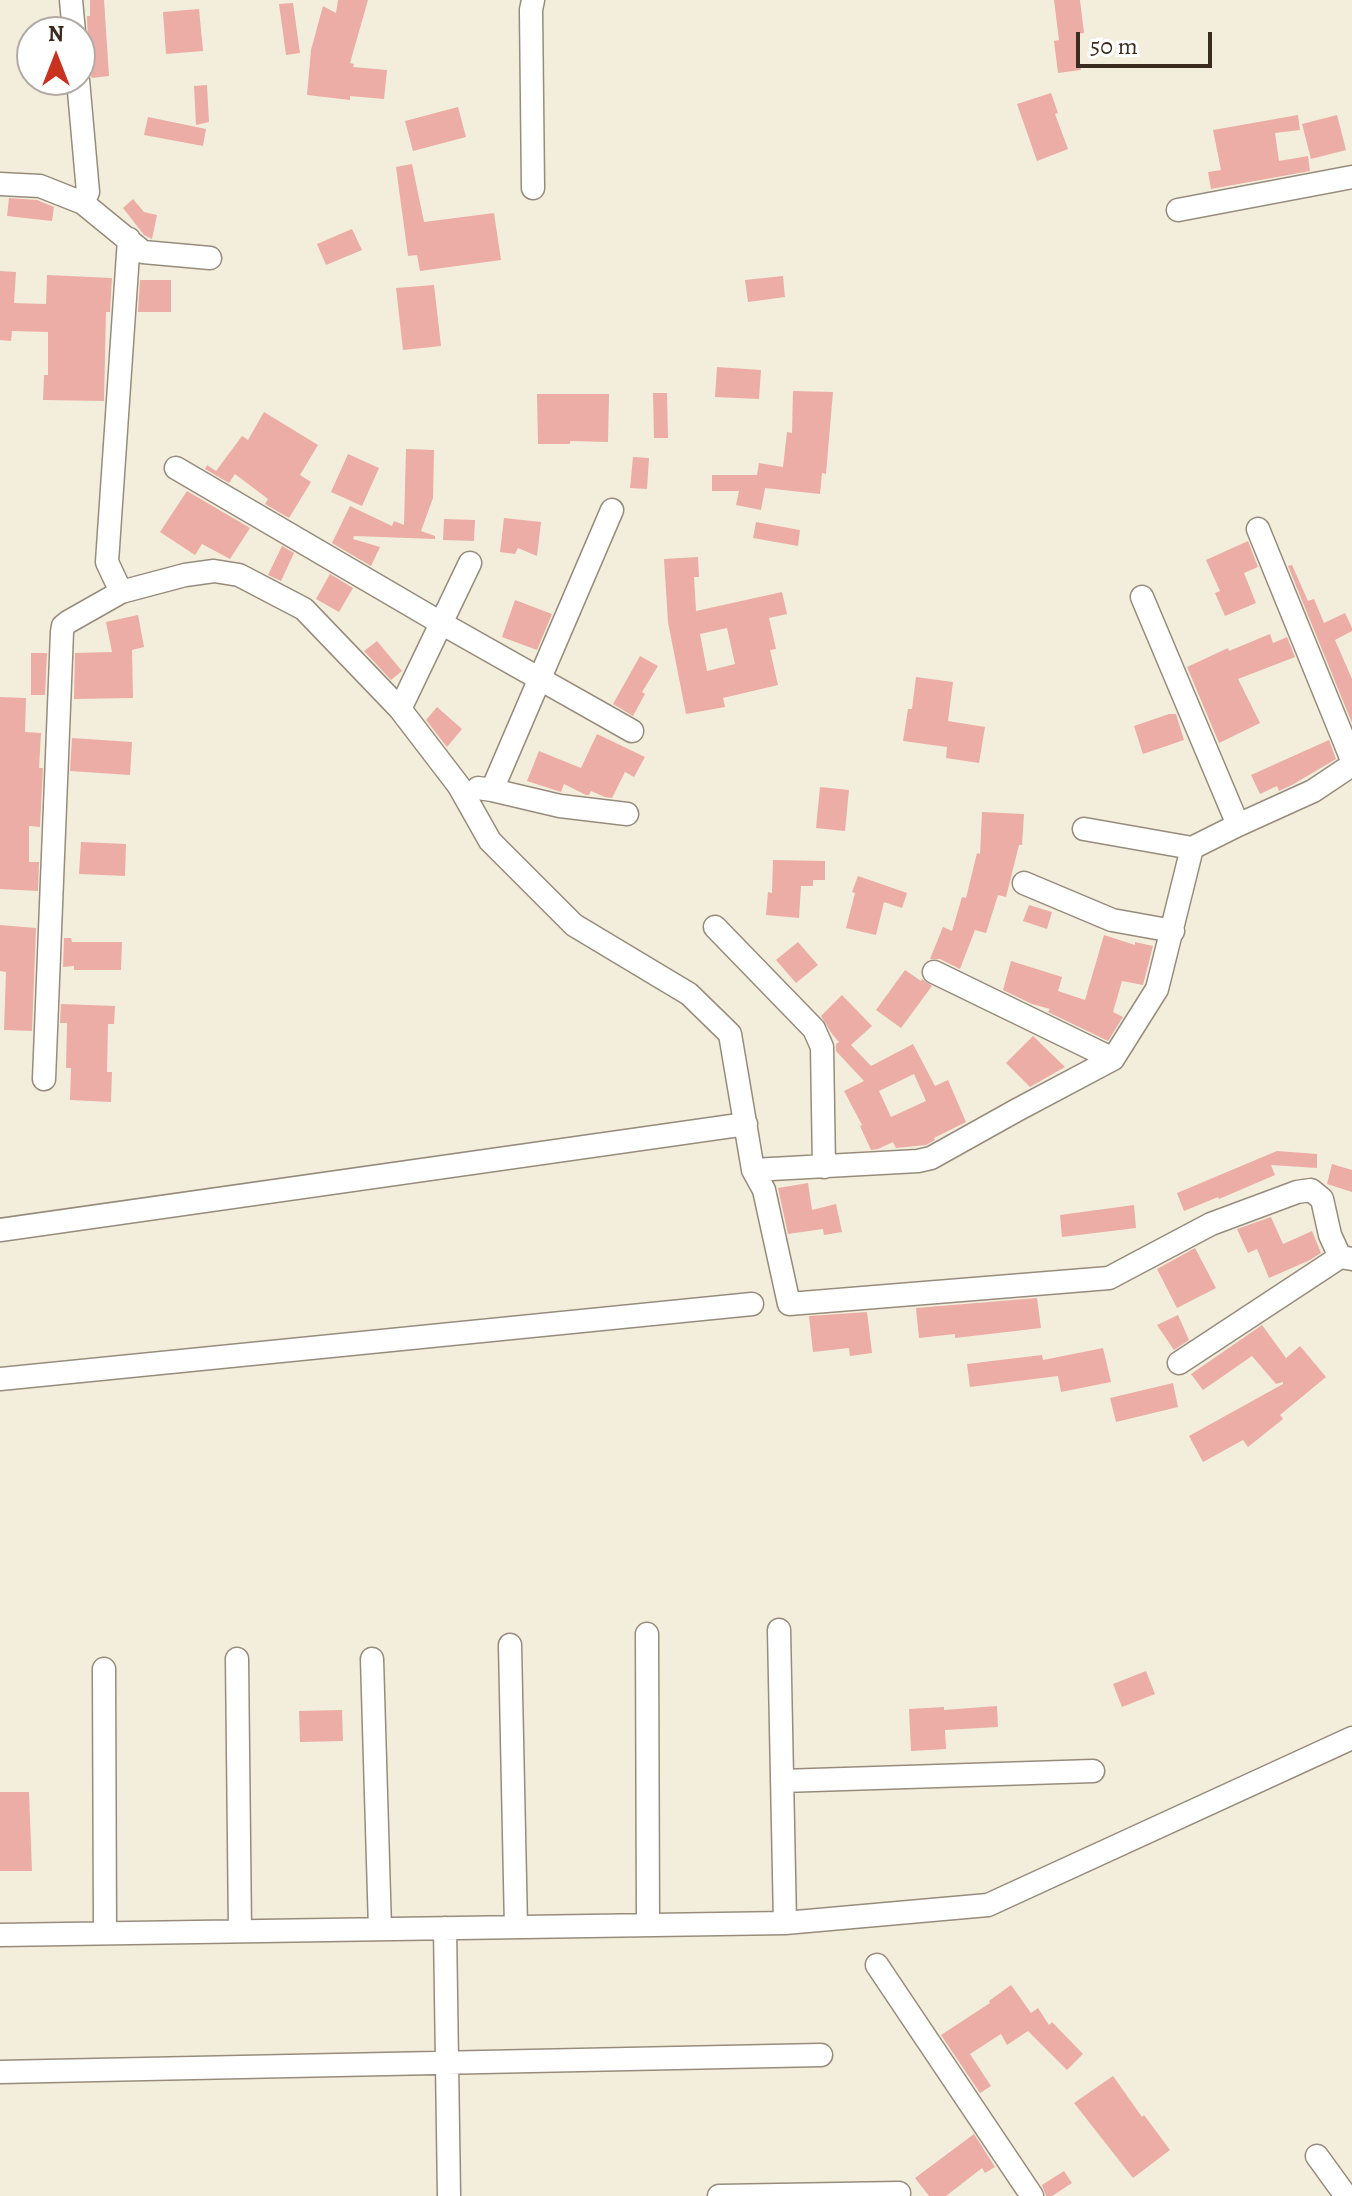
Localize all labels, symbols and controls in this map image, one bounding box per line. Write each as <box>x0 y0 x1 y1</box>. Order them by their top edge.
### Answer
north arrow <box>16 16 96 96</box>
scale bar <box>1080 16 1216 66</box>
text: N <box>48 19 64 49</box>
text: 50 m <box>1090 30 1138 62</box>

